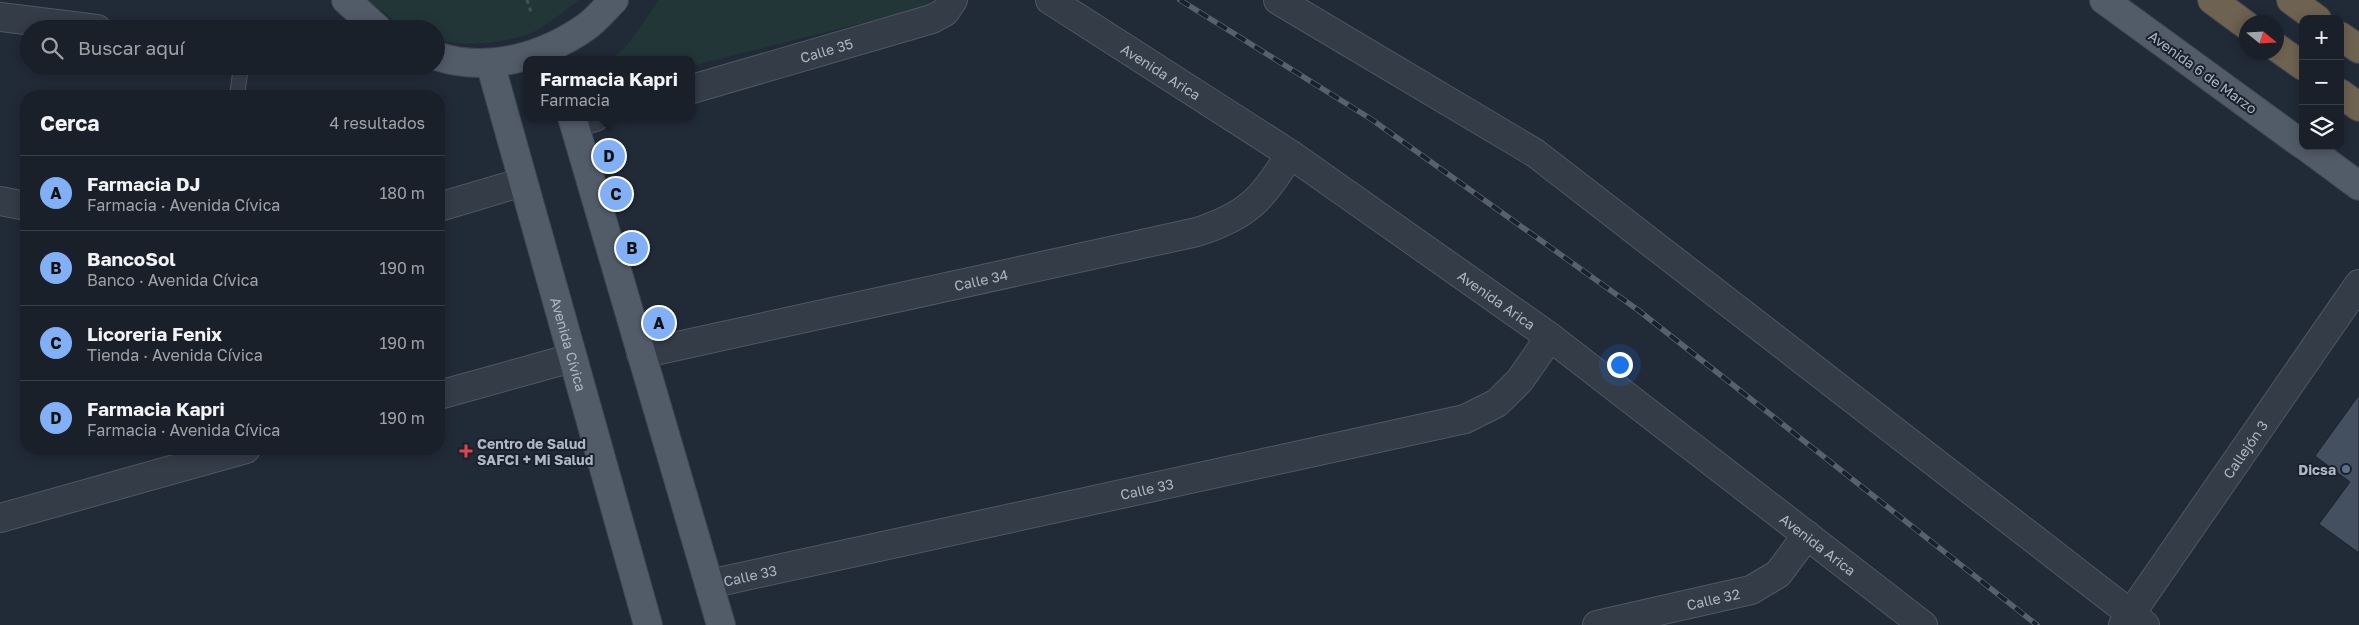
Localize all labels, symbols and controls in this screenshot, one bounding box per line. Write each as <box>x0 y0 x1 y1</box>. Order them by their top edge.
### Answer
north arrow <box>2239 15 2284 60</box>
map controls <box>2299 15 2344 150</box>
button: + <box>2299 15 2344 60</box>
search box <box>20 20 445 75</box>
street label: Avenida 6 de Marzo <box>2145 27 2261 117</box>
icon: search <box>38 34 66 62</box>
street label: Calle 35 <box>798 34 855 66</box>
text: Buscar aquí <box>78 36 185 59</box>
street label: Avenida Arica <box>1118 40 1204 103</box>
popup <box>523 56 695 121</box>
button: − <box>2299 60 2344 105</box>
text: Farmacia Kapri <box>540 67 678 90</box>
text: Farmacia <box>540 90 610 110</box>
button: layers <box>2299 105 2344 150</box>
text: Cerca <box>40 110 99 136</box>
text: 4 resultados <box>330 113 425 133</box>
pin: D <box>593 137 625 175</box>
text: Farmacia DJ <box>87 172 200 195</box>
pin: C <box>600 175 632 213</box>
text: A <box>50 183 62 203</box>
text: 180 m <box>379 183 425 203</box>
text: Farmacia · Avenida Cívica <box>87 195 280 215</box>
pin: B <box>616 229 648 267</box>
text: BancoSol <box>87 247 176 270</box>
text: B <box>50 258 62 278</box>
text: 190 m <box>379 258 425 278</box>
street label: Calle 34 <box>952 265 1009 294</box>
street label: Avenida Arica <box>1455 266 1539 333</box>
text: Banco · Avenida Cívica <box>87 270 259 290</box>
street label: Avenida Cívica <box>548 295 590 393</box>
pin: A <box>643 304 675 342</box>
text: Licoreria Fenix <box>87 322 222 345</box>
text: C <box>50 333 62 353</box>
text: 190 m <box>379 333 425 353</box>
text: Tienda · Avenida Cívica <box>87 345 263 365</box>
your location <box>1607 352 1633 378</box>
text: Farmacia Kapri <box>87 397 225 420</box>
text: D <box>50 408 62 428</box>
text: 190 m <box>379 408 425 428</box>
street label: Callejón 3 <box>2219 417 2271 481</box>
text: Farmacia · Avenida Cívica <box>87 420 280 440</box>
place label: Centro de Salud SAFCI + Mi Salud <box>477 435 593 468</box>
marker: Centro de Salud SAFCI + Mi Salud <box>459 444 473 458</box>
place label: Dicsa <box>2298 461 2336 478</box>
marker: Dicsa <box>2340 463 2352 475</box>
street label: Calle 33 <box>1118 474 1175 503</box>
street label: Avenida Arica <box>1777 510 1859 579</box>
street label: Calle 33 <box>722 561 778 589</box>
street label: Calle 32 <box>1685 584 1741 613</box>

